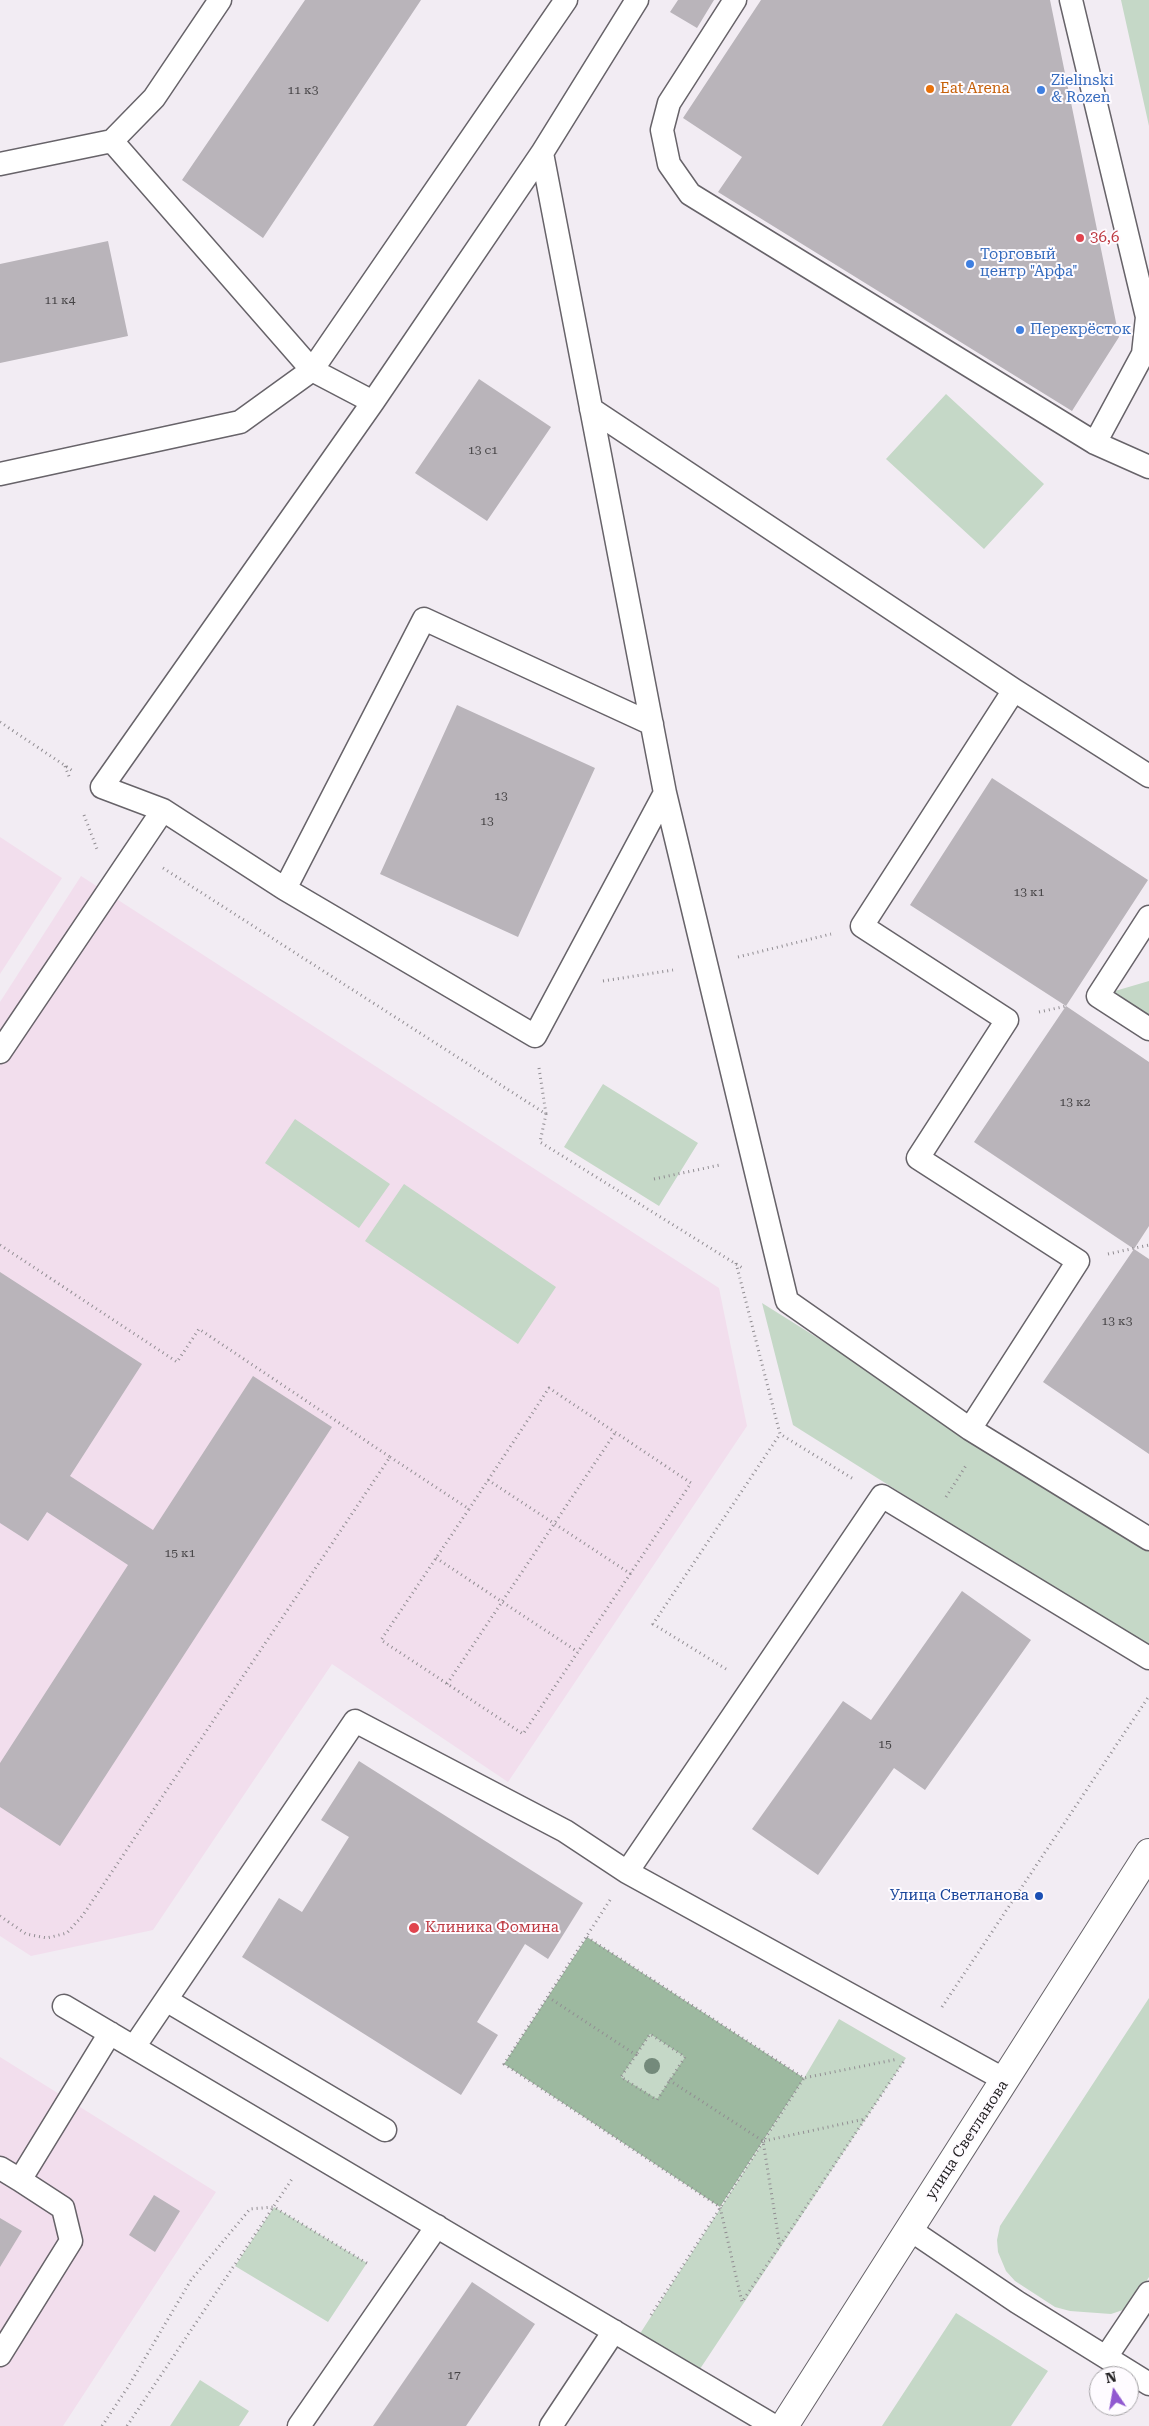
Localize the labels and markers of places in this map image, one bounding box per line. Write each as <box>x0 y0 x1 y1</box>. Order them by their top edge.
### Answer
place label: Zielinski & Rozen <box>1051 72 1114 107</box>
place label: Eat Arena <box>940 80 1010 98</box>
marker: Eat Arena <box>924 83 936 95</box>
marker: Zielinski & Rozen <box>1035 84 1047 96</box>
place label: 36,6 <box>1090 229 1119 247</box>
marker: 36,6 <box>1074 232 1086 244</box>
place label: Торговый центр "Арфа" <box>980 246 1078 281</box>
marker: Торговый центр "Арфа" <box>964 258 976 270</box>
place label: Перекрёсток <box>1030 321 1131 339</box>
marker: Перекрёсток <box>1014 324 1026 336</box>
place label: Улица Светланова <box>890 1887 1029 1905</box>
marker: Улица Светланова <box>1033 1890 1045 1902</box>
place label: Клиника Фомина <box>425 1919 559 1937</box>
marker: Клиника Фомина <box>407 1921 421 1935</box>

